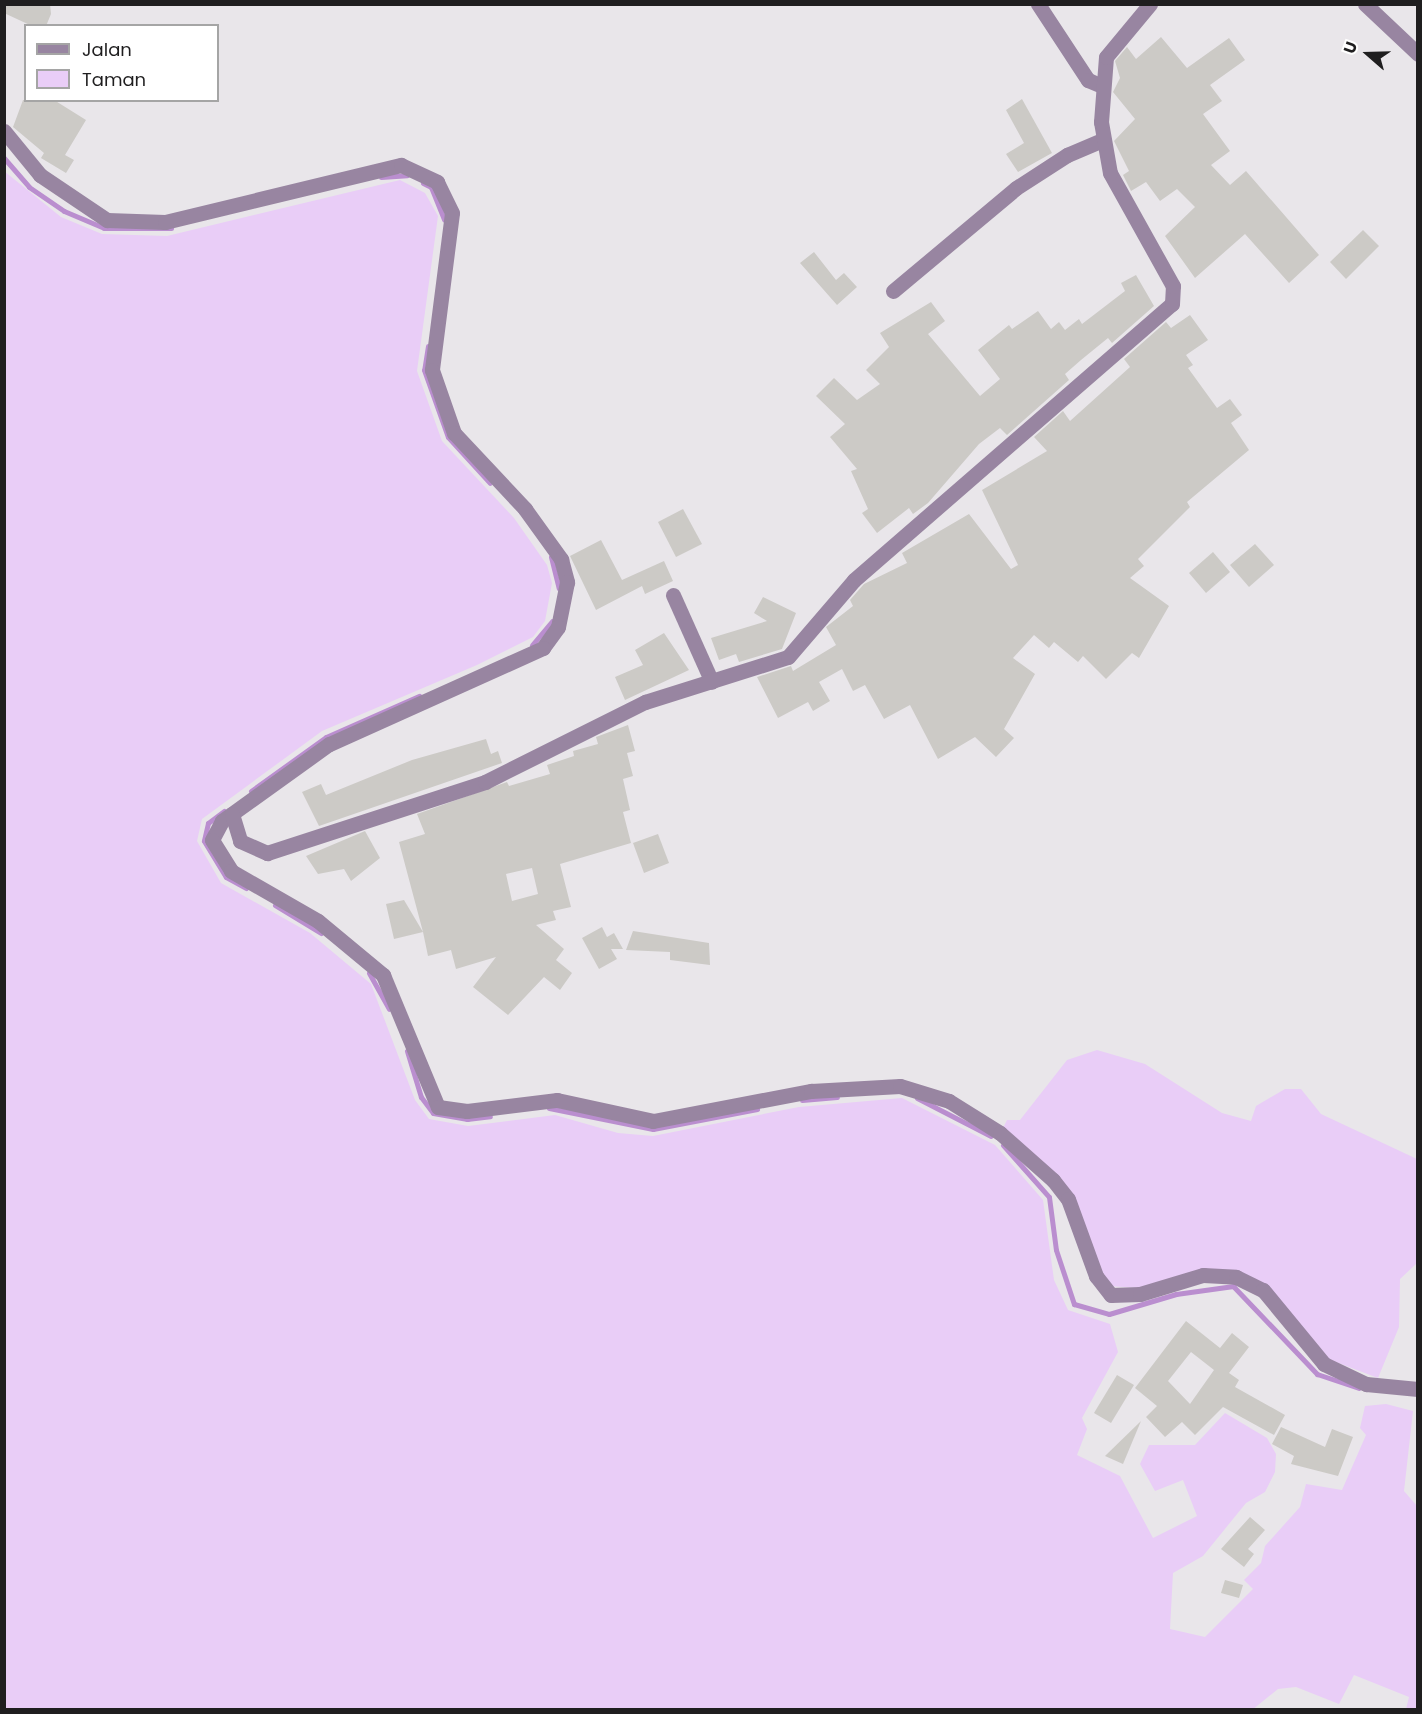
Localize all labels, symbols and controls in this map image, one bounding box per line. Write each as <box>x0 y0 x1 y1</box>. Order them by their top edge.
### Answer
legend <box>24 24 219 102</box>
north arrow <box>1338 24 1398 84</box>
text: Jalan <box>82 37 132 62</box>
text: U <box>1338 38 1363 57</box>
text: Taman <box>82 67 146 92</box>

